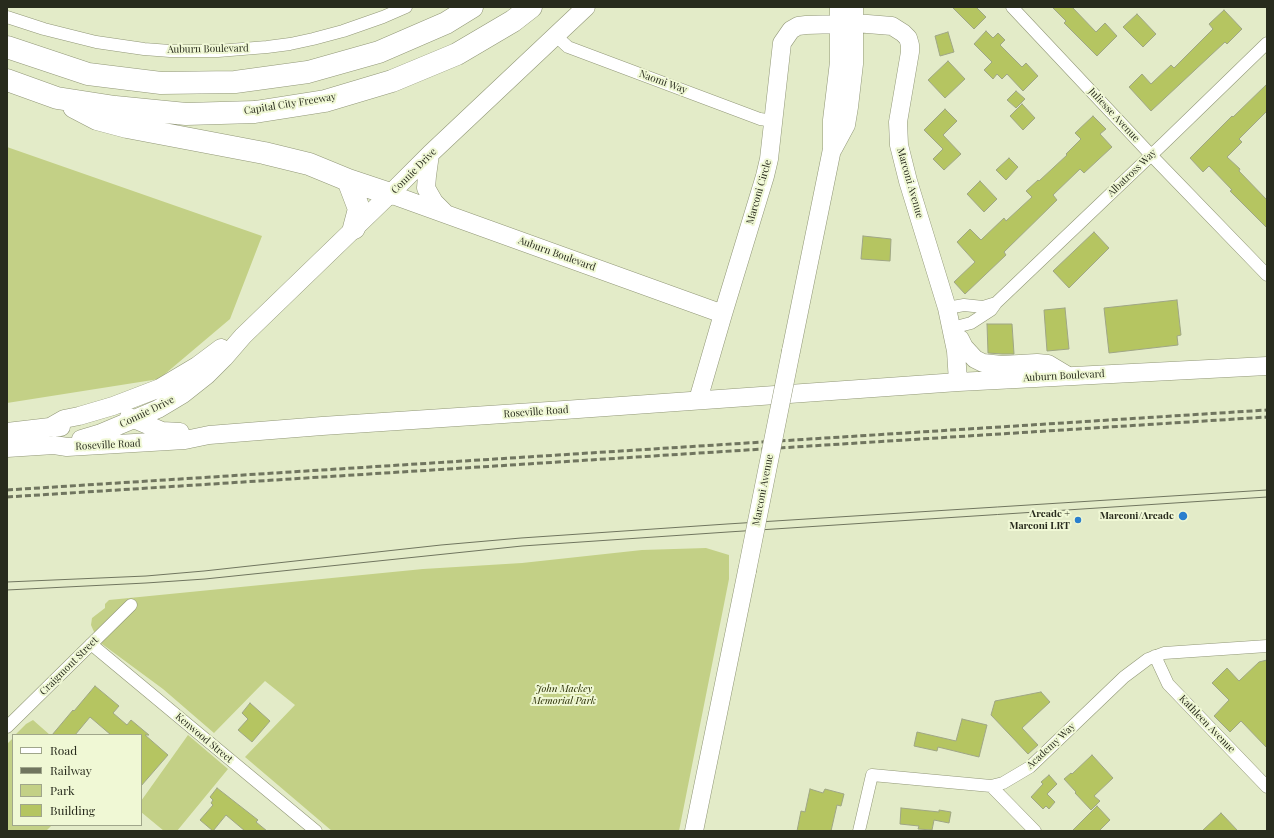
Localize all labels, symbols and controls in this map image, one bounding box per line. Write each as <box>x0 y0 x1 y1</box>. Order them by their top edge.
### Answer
street label: Auburn Boulevard <box>167 42 249 56</box>
street label: Naomi Way <box>637 68 689 96</box>
street label: Juliesse Avenue <box>1086 86 1142 144</box>
street label: Capital City Freeway <box>243 91 337 117</box>
street label: Connie Drive <box>389 146 439 196</box>
street label: Marconi Avenue <box>894 146 926 220</box>
street label: Albatross Way <box>1105 147 1159 199</box>
street label: Marconi Circle <box>744 158 774 226</box>
street label: Auburn Boulevard <box>517 234 597 274</box>
street label: Auburn Boulevard <box>1023 368 1105 384</box>
street label: Connie Drive <box>118 394 176 430</box>
street label: Roseville Road <box>503 404 569 420</box>
street label: Roseville Road <box>75 437 141 453</box>
street label: Marconi Avenue <box>750 453 776 527</box>
place label: Arcade + Marconi LRT <box>1009 508 1070 532</box>
place label: Marconi/Arcade <box>1100 510 1174 522</box>
marker: Marconi/Arcade <box>1177 510 1189 522</box>
marker: Arcade + Marconi LRT <box>1073 515 1083 525</box>
street label: Craigmont Street <box>37 634 101 698</box>
park label: John Mackey Memorial Park <box>532 683 596 706</box>
street label: Kathleen Avenue <box>1177 693 1237 755</box>
street label: Kenwood Street <box>173 711 235 765</box>
street label: Academy Way <box>1024 721 1078 771</box>
legend <box>12 734 142 826</box>
text: Road <box>50 742 77 758</box>
text: Railway <box>50 762 92 778</box>
text: Park <box>50 782 75 798</box>
text: Building <box>50 802 95 818</box>

